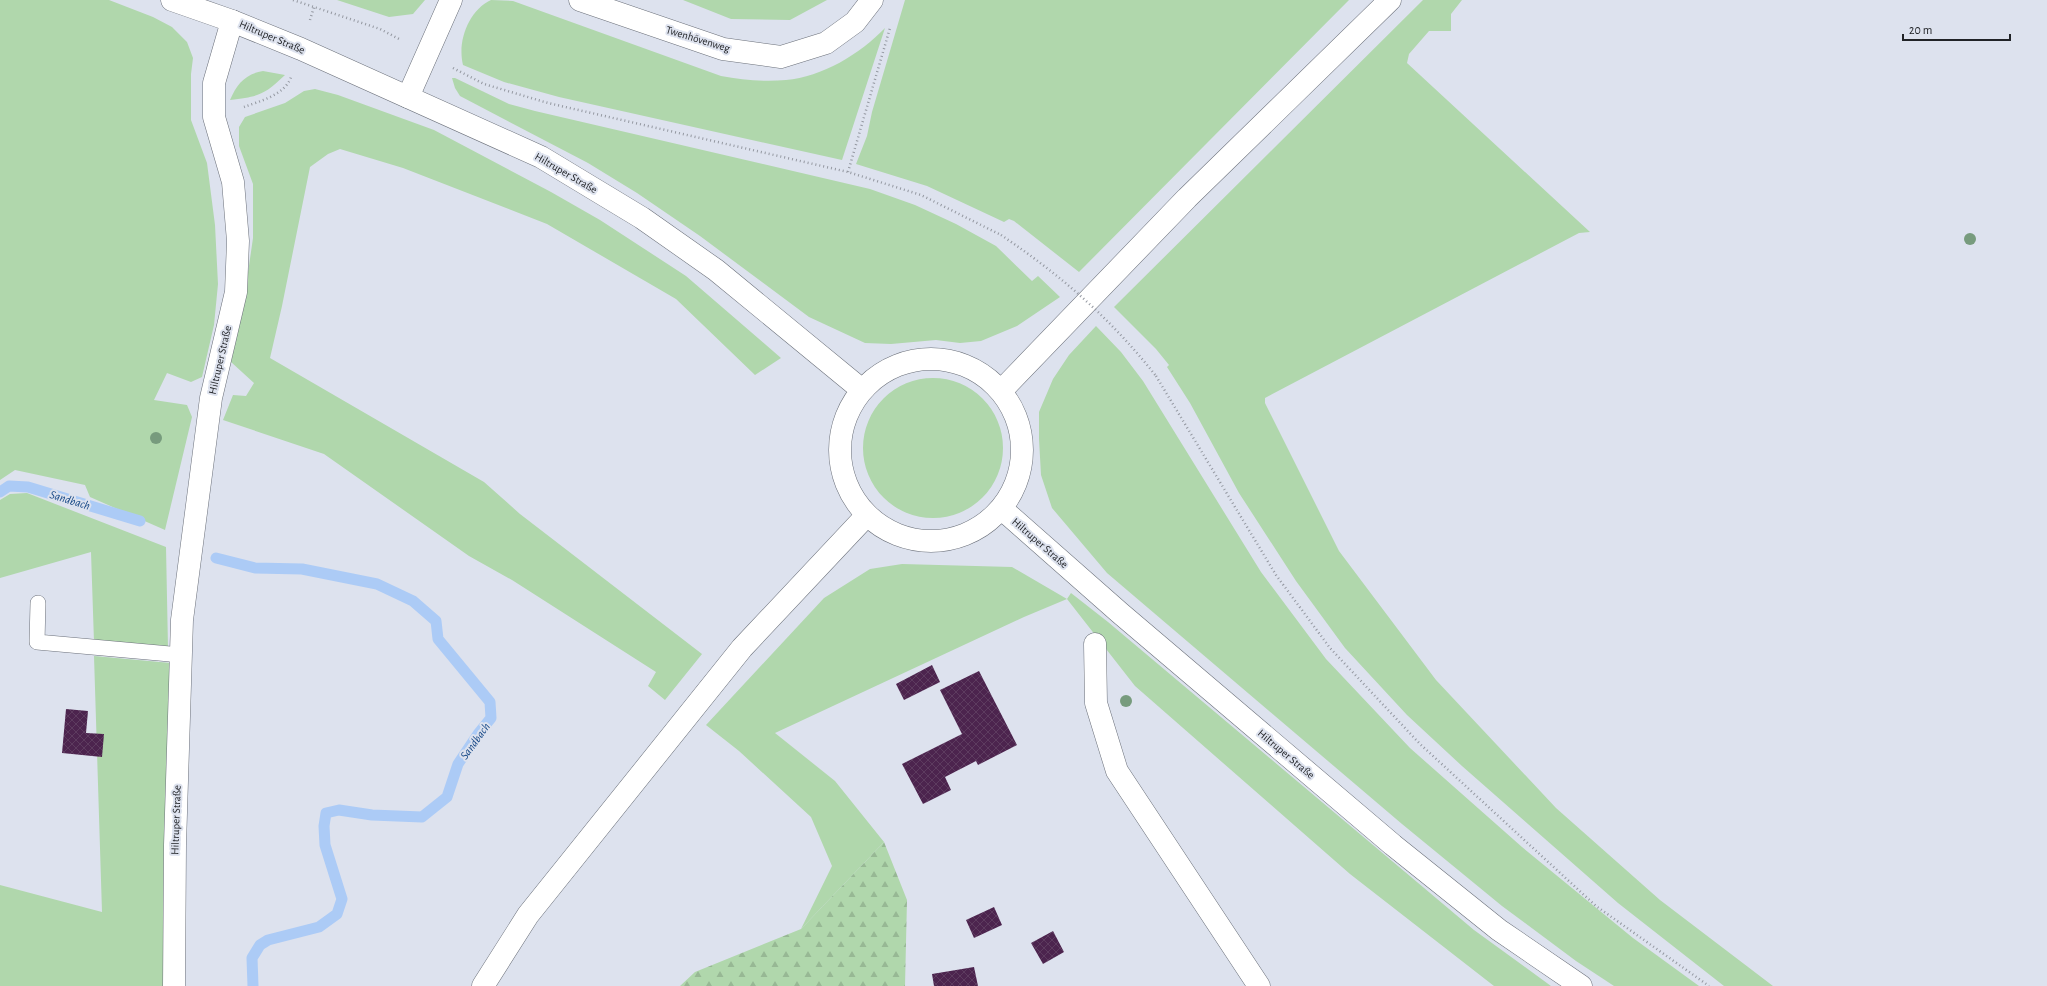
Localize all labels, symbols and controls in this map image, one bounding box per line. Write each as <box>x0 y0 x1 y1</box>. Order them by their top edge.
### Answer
scale bar <box>1903 16 2010 42</box>
street label: Hiltruper Straße <box>238 18 306 56</box>
street label: Twenhövenweg <box>665 24 732 54</box>
text: 20 m <box>1909 24 1932 36</box>
street label: Hiltruper Straße <box>533 151 599 195</box>
street label: Hiltruper Straße <box>207 325 233 395</box>
water label: Sandbach <box>48 488 92 512</box>
street label: Hiltruper Straße <box>1010 516 1070 570</box>
water label: Sandbach <box>458 721 492 761</box>
street label: Hiltruper Straße <box>1256 727 1316 781</box>
street label: Hiltruper Straße <box>169 785 183 855</box>

